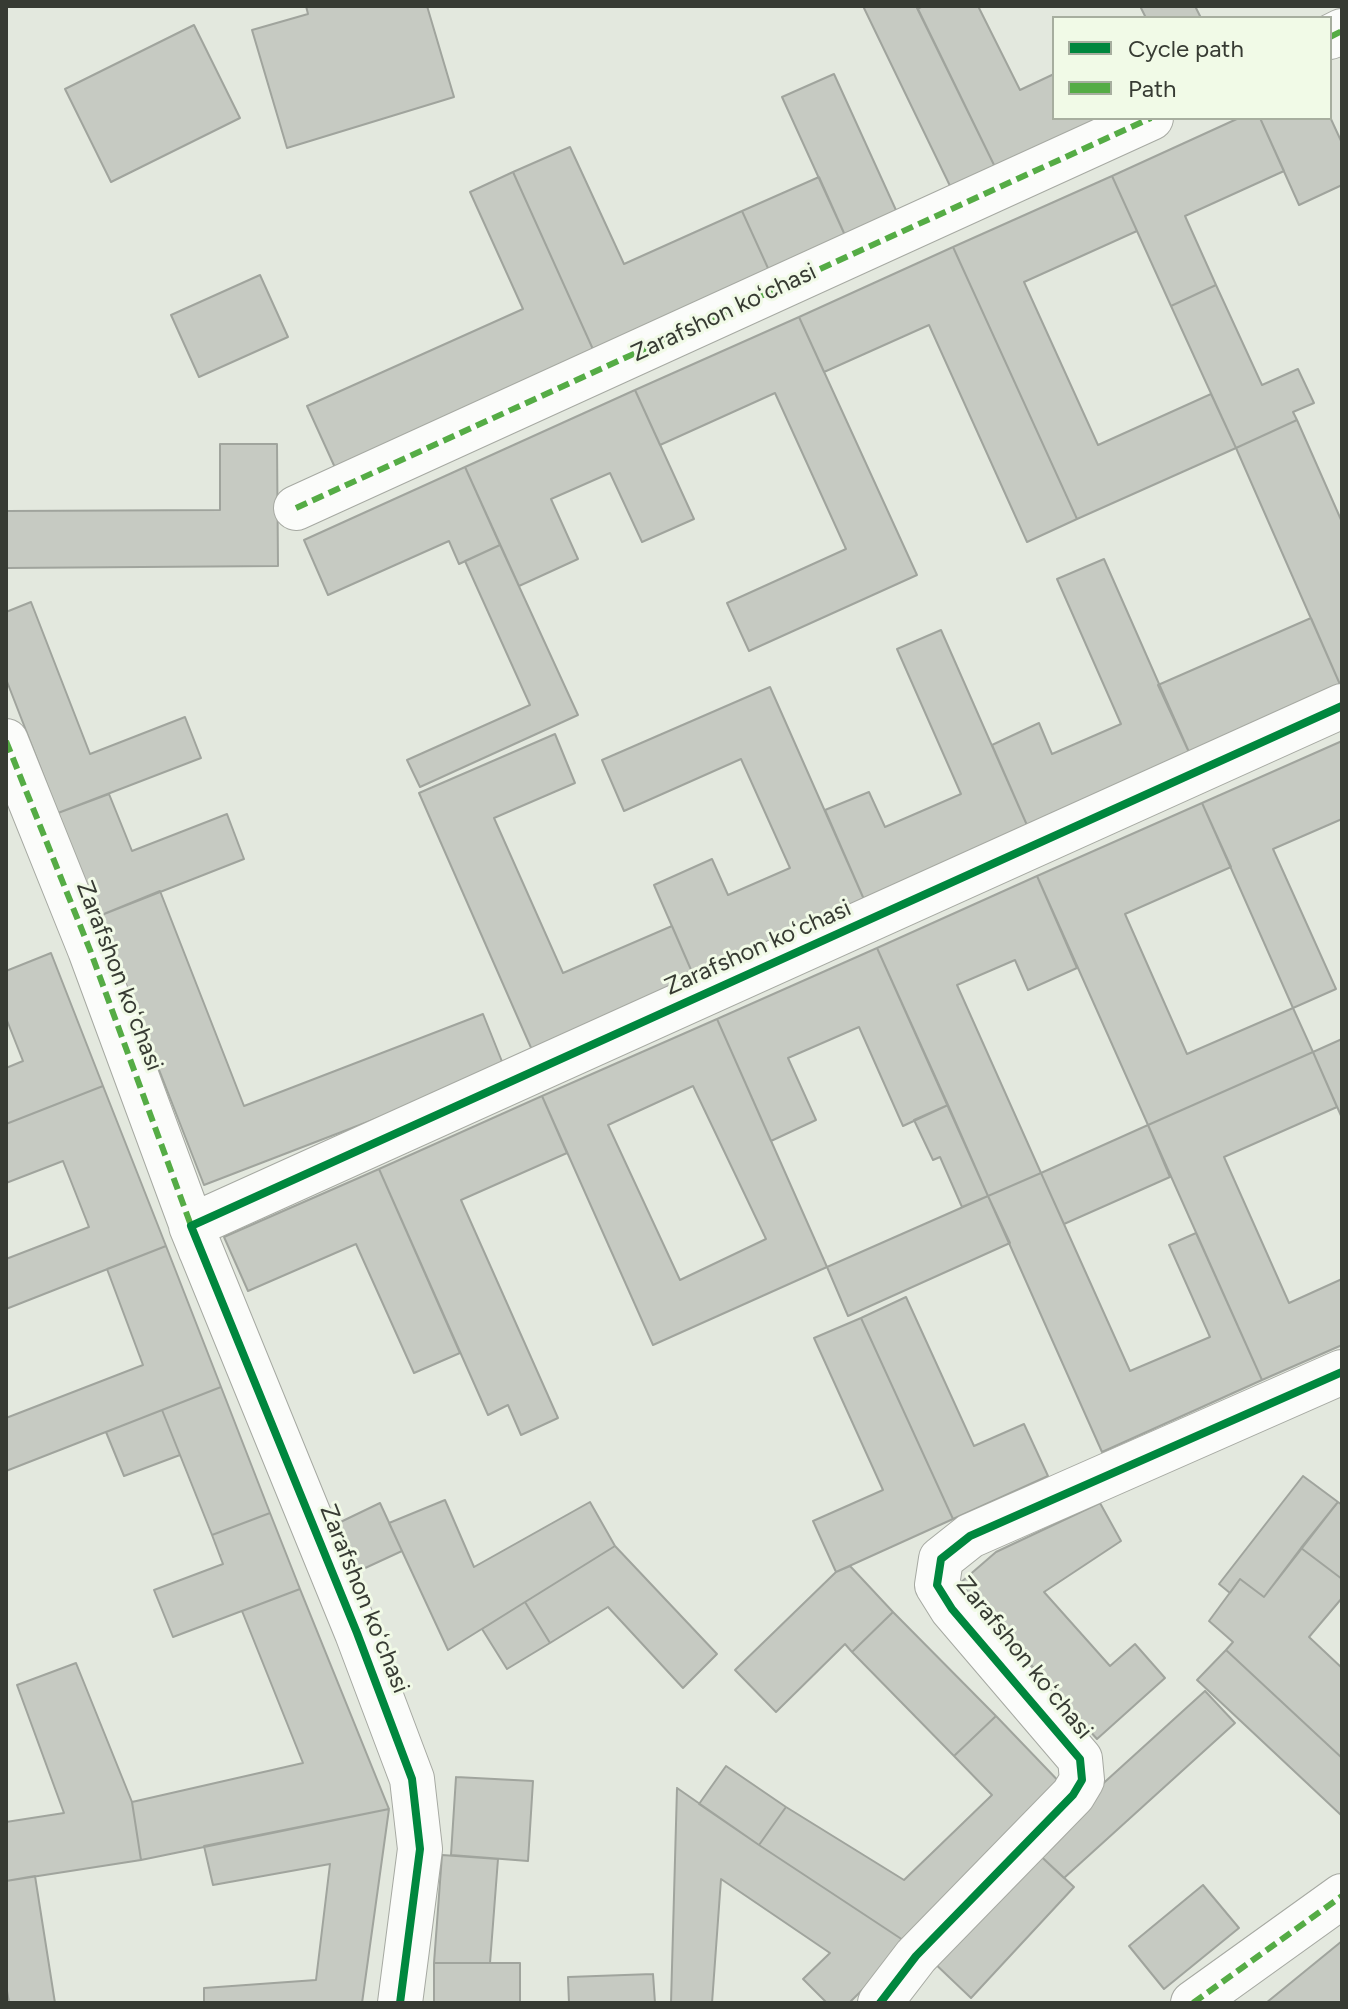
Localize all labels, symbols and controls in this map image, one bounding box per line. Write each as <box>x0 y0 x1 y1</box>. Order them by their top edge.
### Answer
legend <box>1052 16 1332 120</box>
text: Cycle path <box>1128 34 1244 63</box>
text: Path <box>1128 74 1176 103</box>
street label: Zarafshon koʻchasi <box>627 258 821 368</box>
street label: Zarafshon koʻchasi <box>70 877 168 1075</box>
street label: Zarafshon koʻchasi <box>660 894 856 1002</box>
street label: Zarafshon koʻchasi <box>313 1501 415 1697</box>
street label: Zarafshon koʻchasi <box>950 1571 1098 1745</box>

